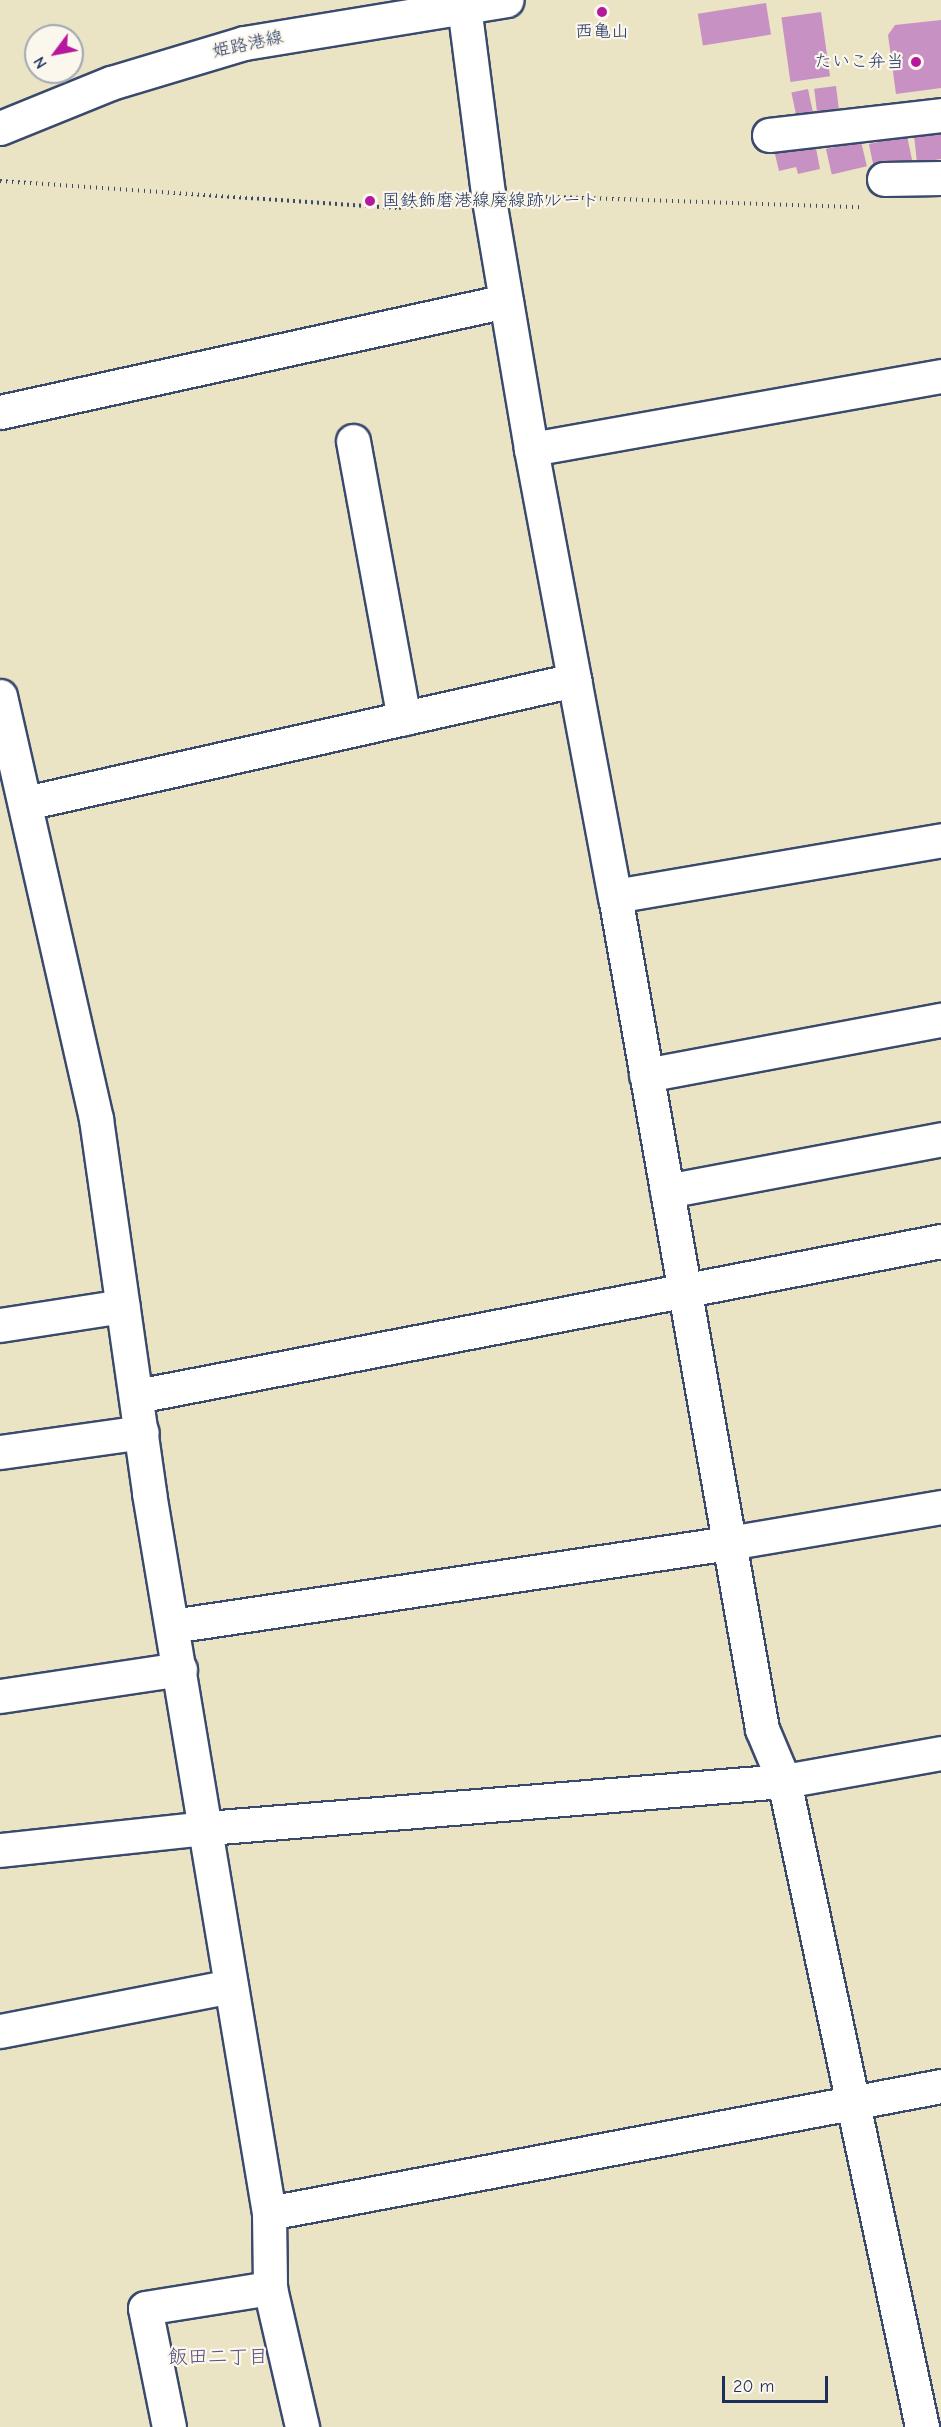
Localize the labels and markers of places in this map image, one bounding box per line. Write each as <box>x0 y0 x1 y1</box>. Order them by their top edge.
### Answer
marker: 西亀山 <box>595 5 609 19</box>
place label: 西亀山 <box>575 21 629 43</box>
place label: たいこ弁当 <box>814 51 904 73</box>
marker: たいこ弁当 <box>909 55 923 69</box>
place label: 国鉄飾磨港線廃線跡ルート <box>382 190 599 212</box>
marker: 国鉄飾磨港線廃線跡ルート <box>363 194 377 208</box>

